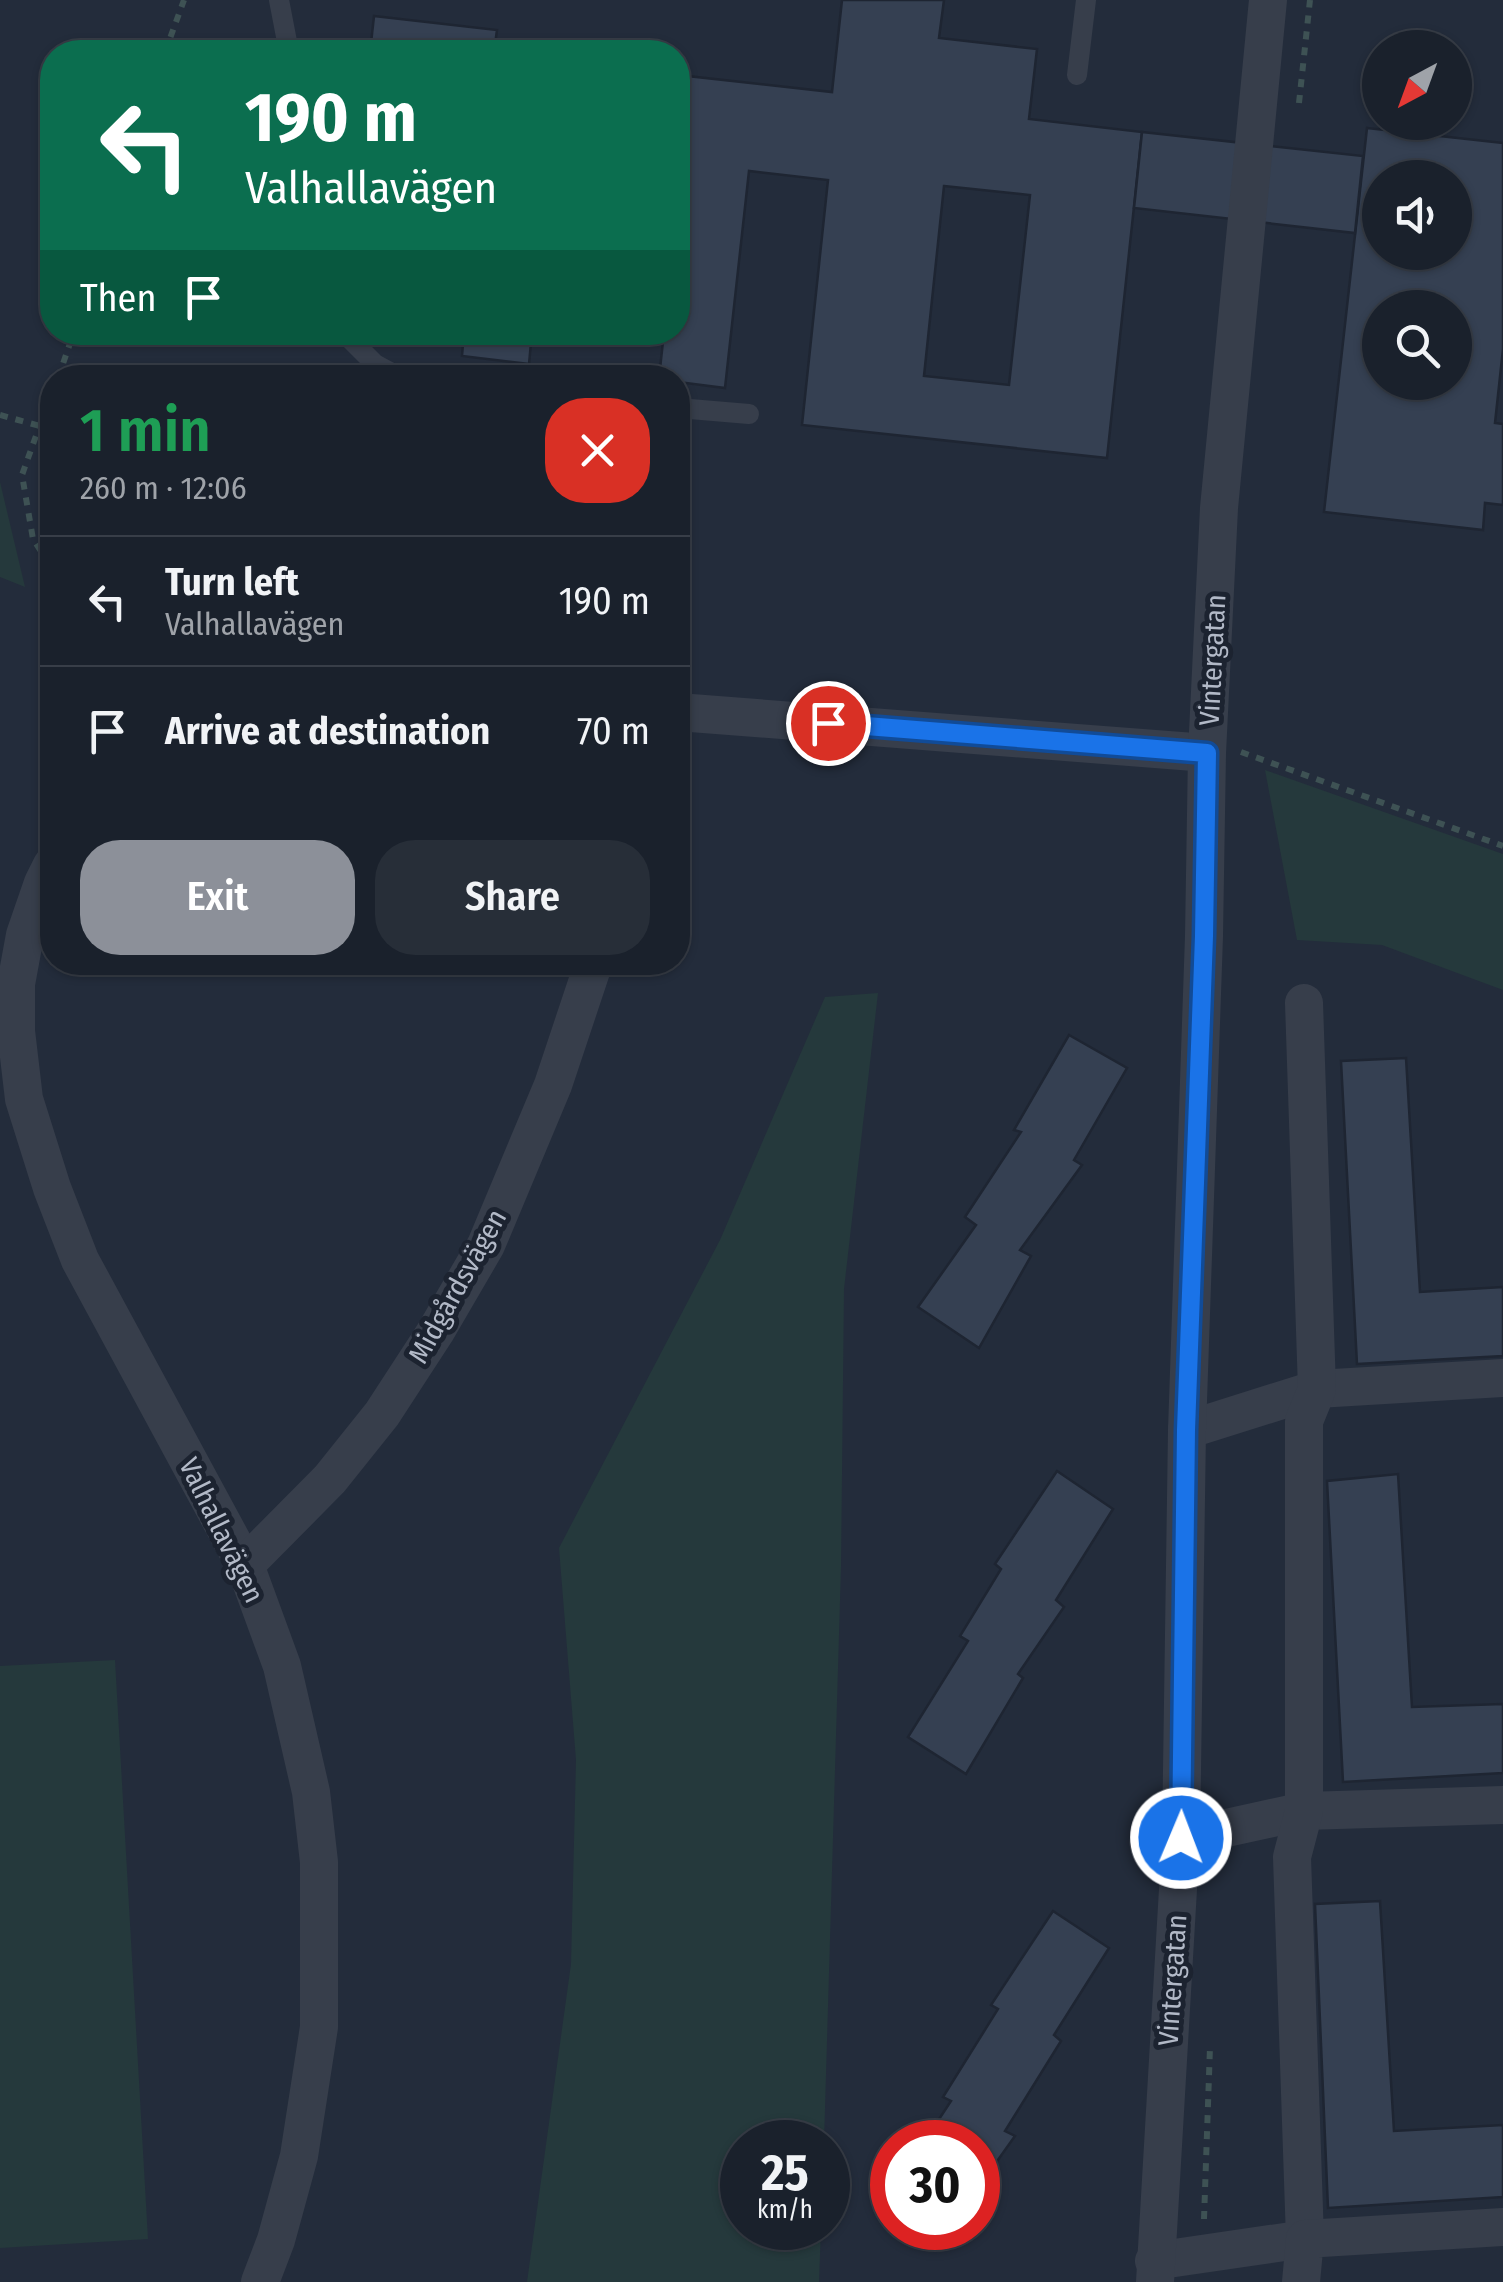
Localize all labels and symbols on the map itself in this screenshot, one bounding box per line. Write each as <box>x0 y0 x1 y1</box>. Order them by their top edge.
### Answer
north arrow <box>1362 30 1472 140</box>
street label: Vintergatan <box>1193 593 1232 727</box>
pin <box>786 681 871 766</box>
street label: Midgårdsvägen <box>402 1204 513 1369</box>
street label: Valhallavägen <box>172 1452 271 1608</box>
position arrow <box>1129 1786 1233 1890</box>
street label: Vintergatan <box>1151 1913 1194 2047</box>
speed limit sign: 30 <box>870 2120 1000 2250</box>

